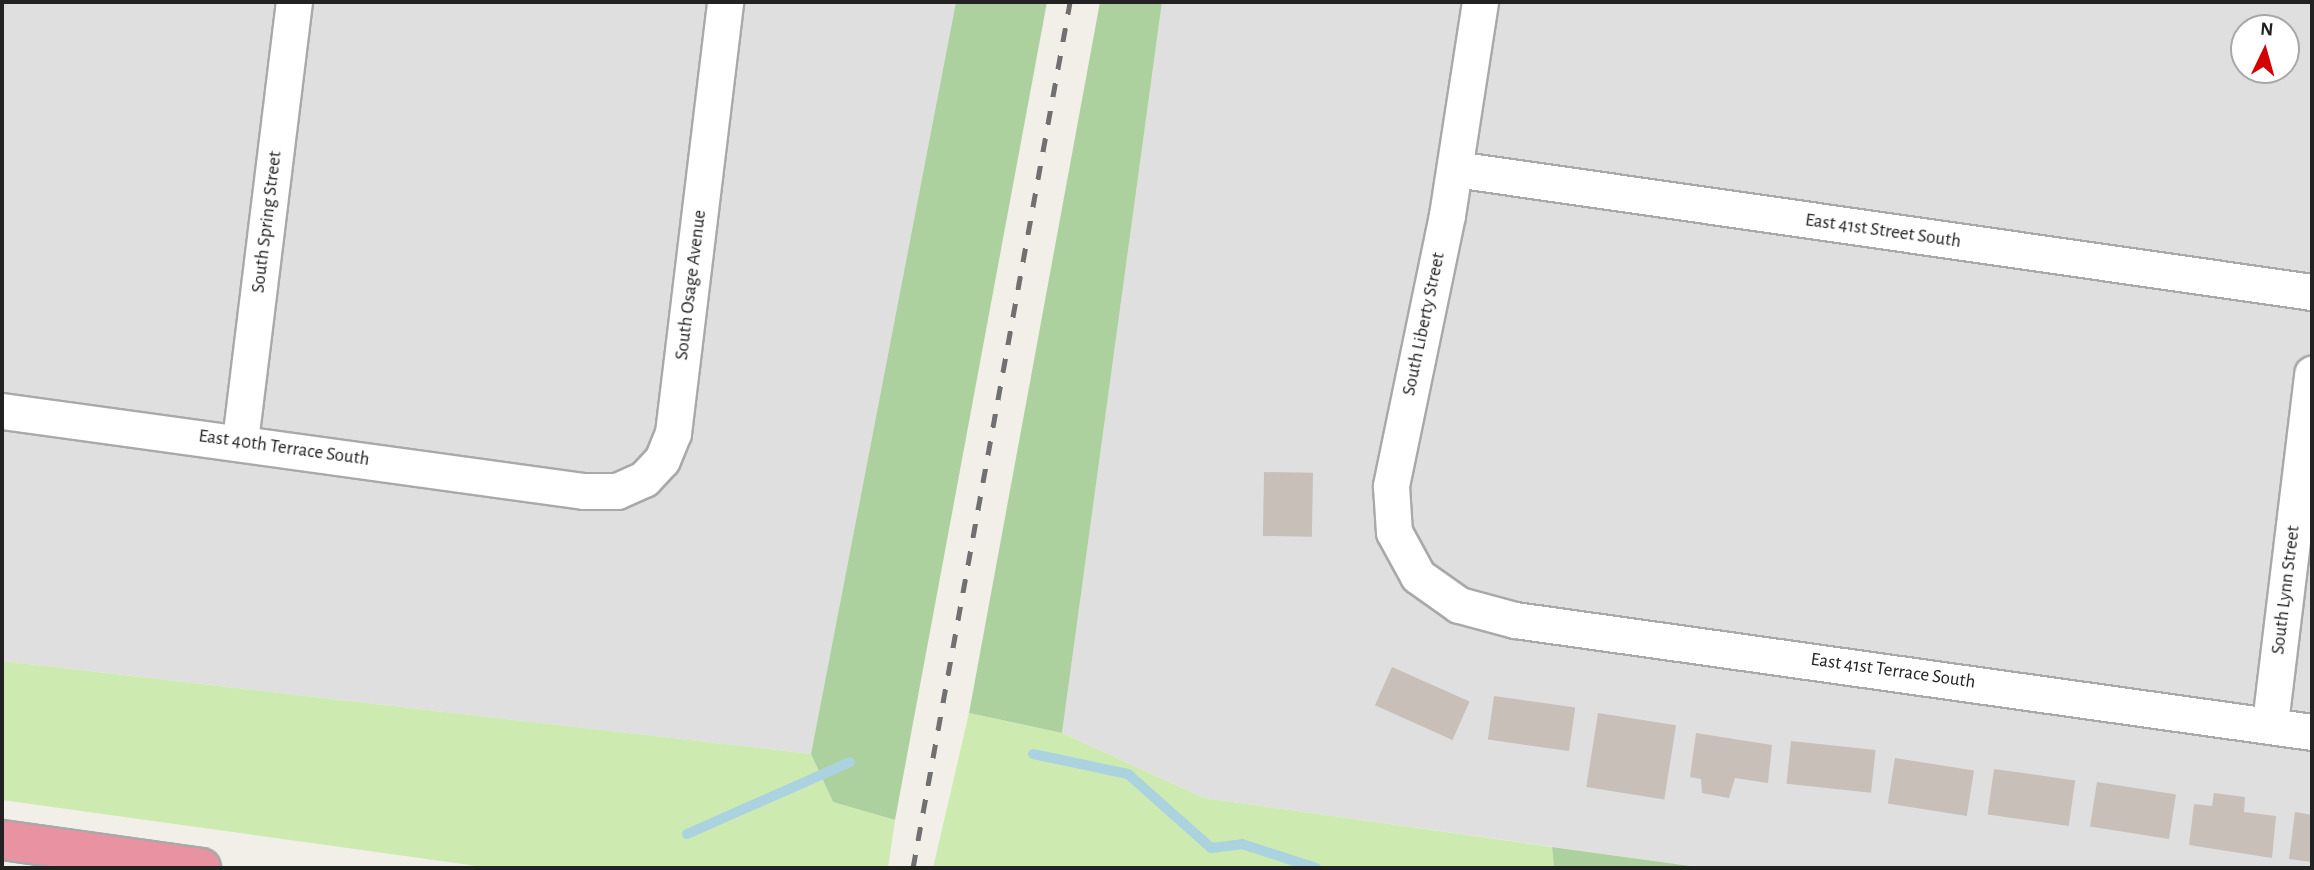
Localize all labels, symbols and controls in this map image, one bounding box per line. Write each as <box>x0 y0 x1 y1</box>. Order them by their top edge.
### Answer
north arrow <box>2230 14 2300 84</box>
text: N <box>2259 20 2274 40</box>
street label: South Spring Street <box>247 150 287 294</box>
street label: South Osage Avenue <box>670 209 712 361</box>
street label: East 41st Street South <box>1804 209 1962 253</box>
street label: South Liberty Street <box>1398 250 1450 398</box>
street label: East 40th Terrace South <box>197 425 371 471</box>
street label: South Lynn Street <box>2267 524 2305 656</box>
street label: East 41st Terrace South <box>1809 648 1977 694</box>

